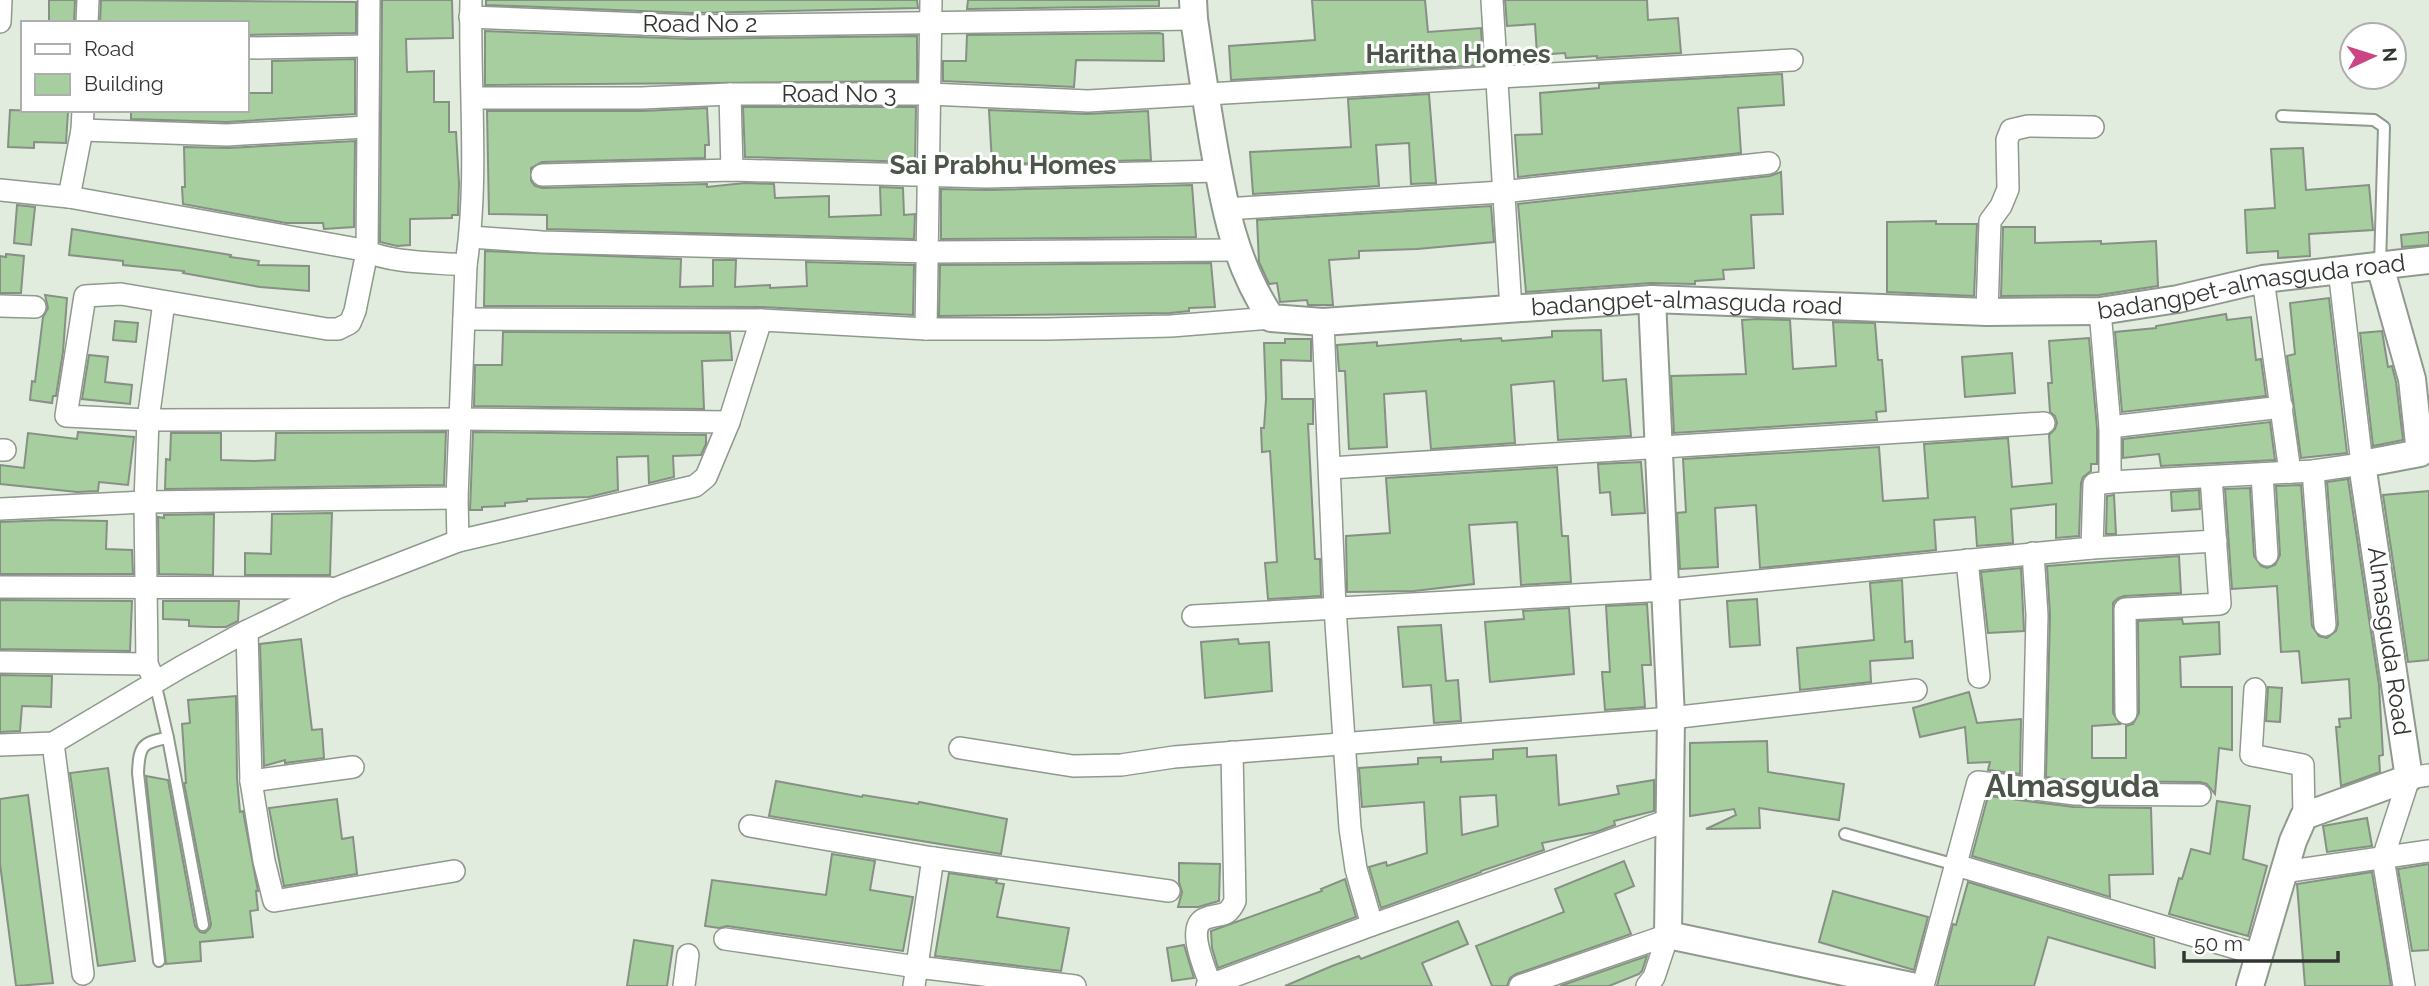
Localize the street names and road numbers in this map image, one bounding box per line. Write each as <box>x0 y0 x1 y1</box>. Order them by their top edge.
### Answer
street label: Road No 2 <box>643 9 757 38</box>
street label: Road No 3 <box>781 79 897 108</box>
street label: badangpet-almasguda road <box>2095 248 2407 325</box>
street label: badangpet-almasguda road <box>1530 284 1843 321</box>
street label: Almasguda Road <box>2362 545 2417 737</box>

